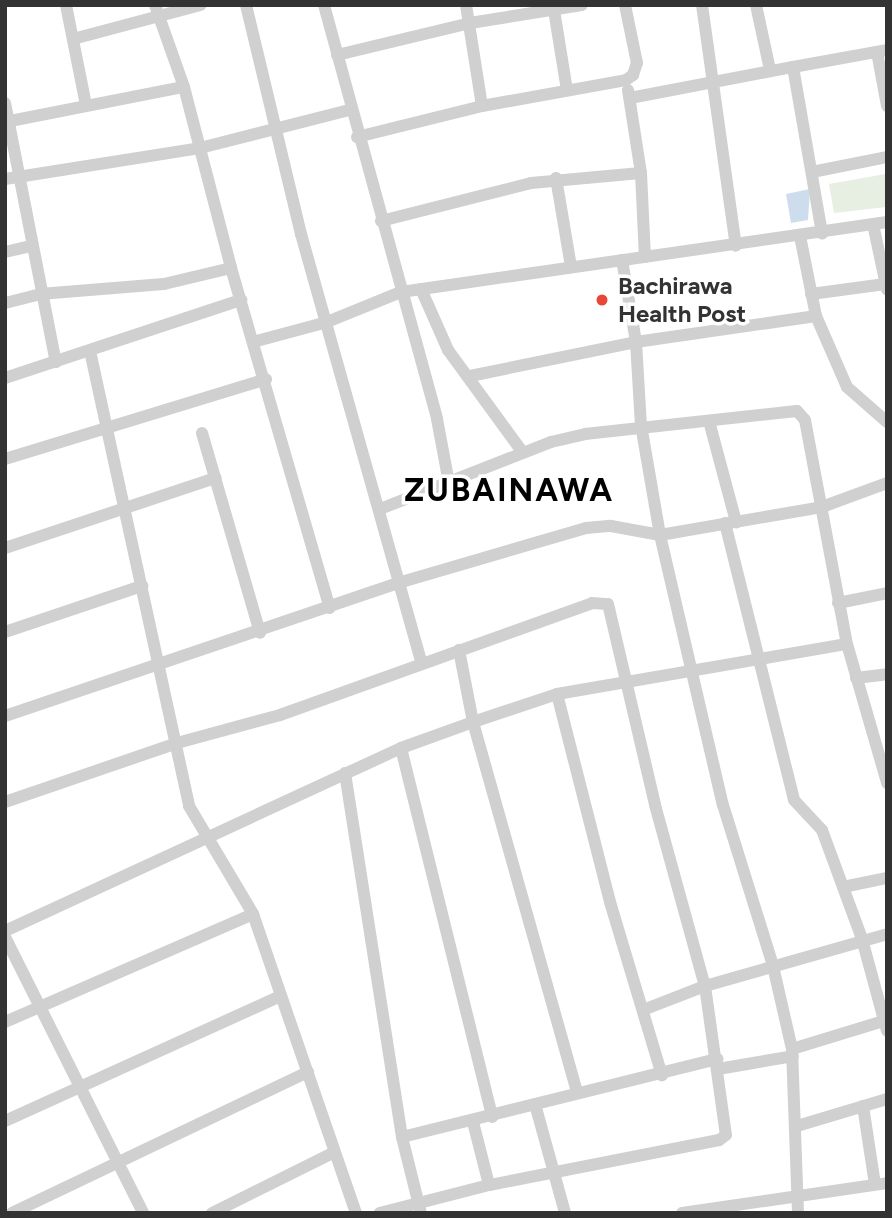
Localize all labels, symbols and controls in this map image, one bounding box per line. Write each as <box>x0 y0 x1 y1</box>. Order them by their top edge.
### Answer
place label: Bachirawa Health Post <box>618 272 746 328</box>
marker: Bachirawa Health Post <box>592 290 612 310</box>
district label: ZUBAINAWA <box>405 471 613 509</box>

